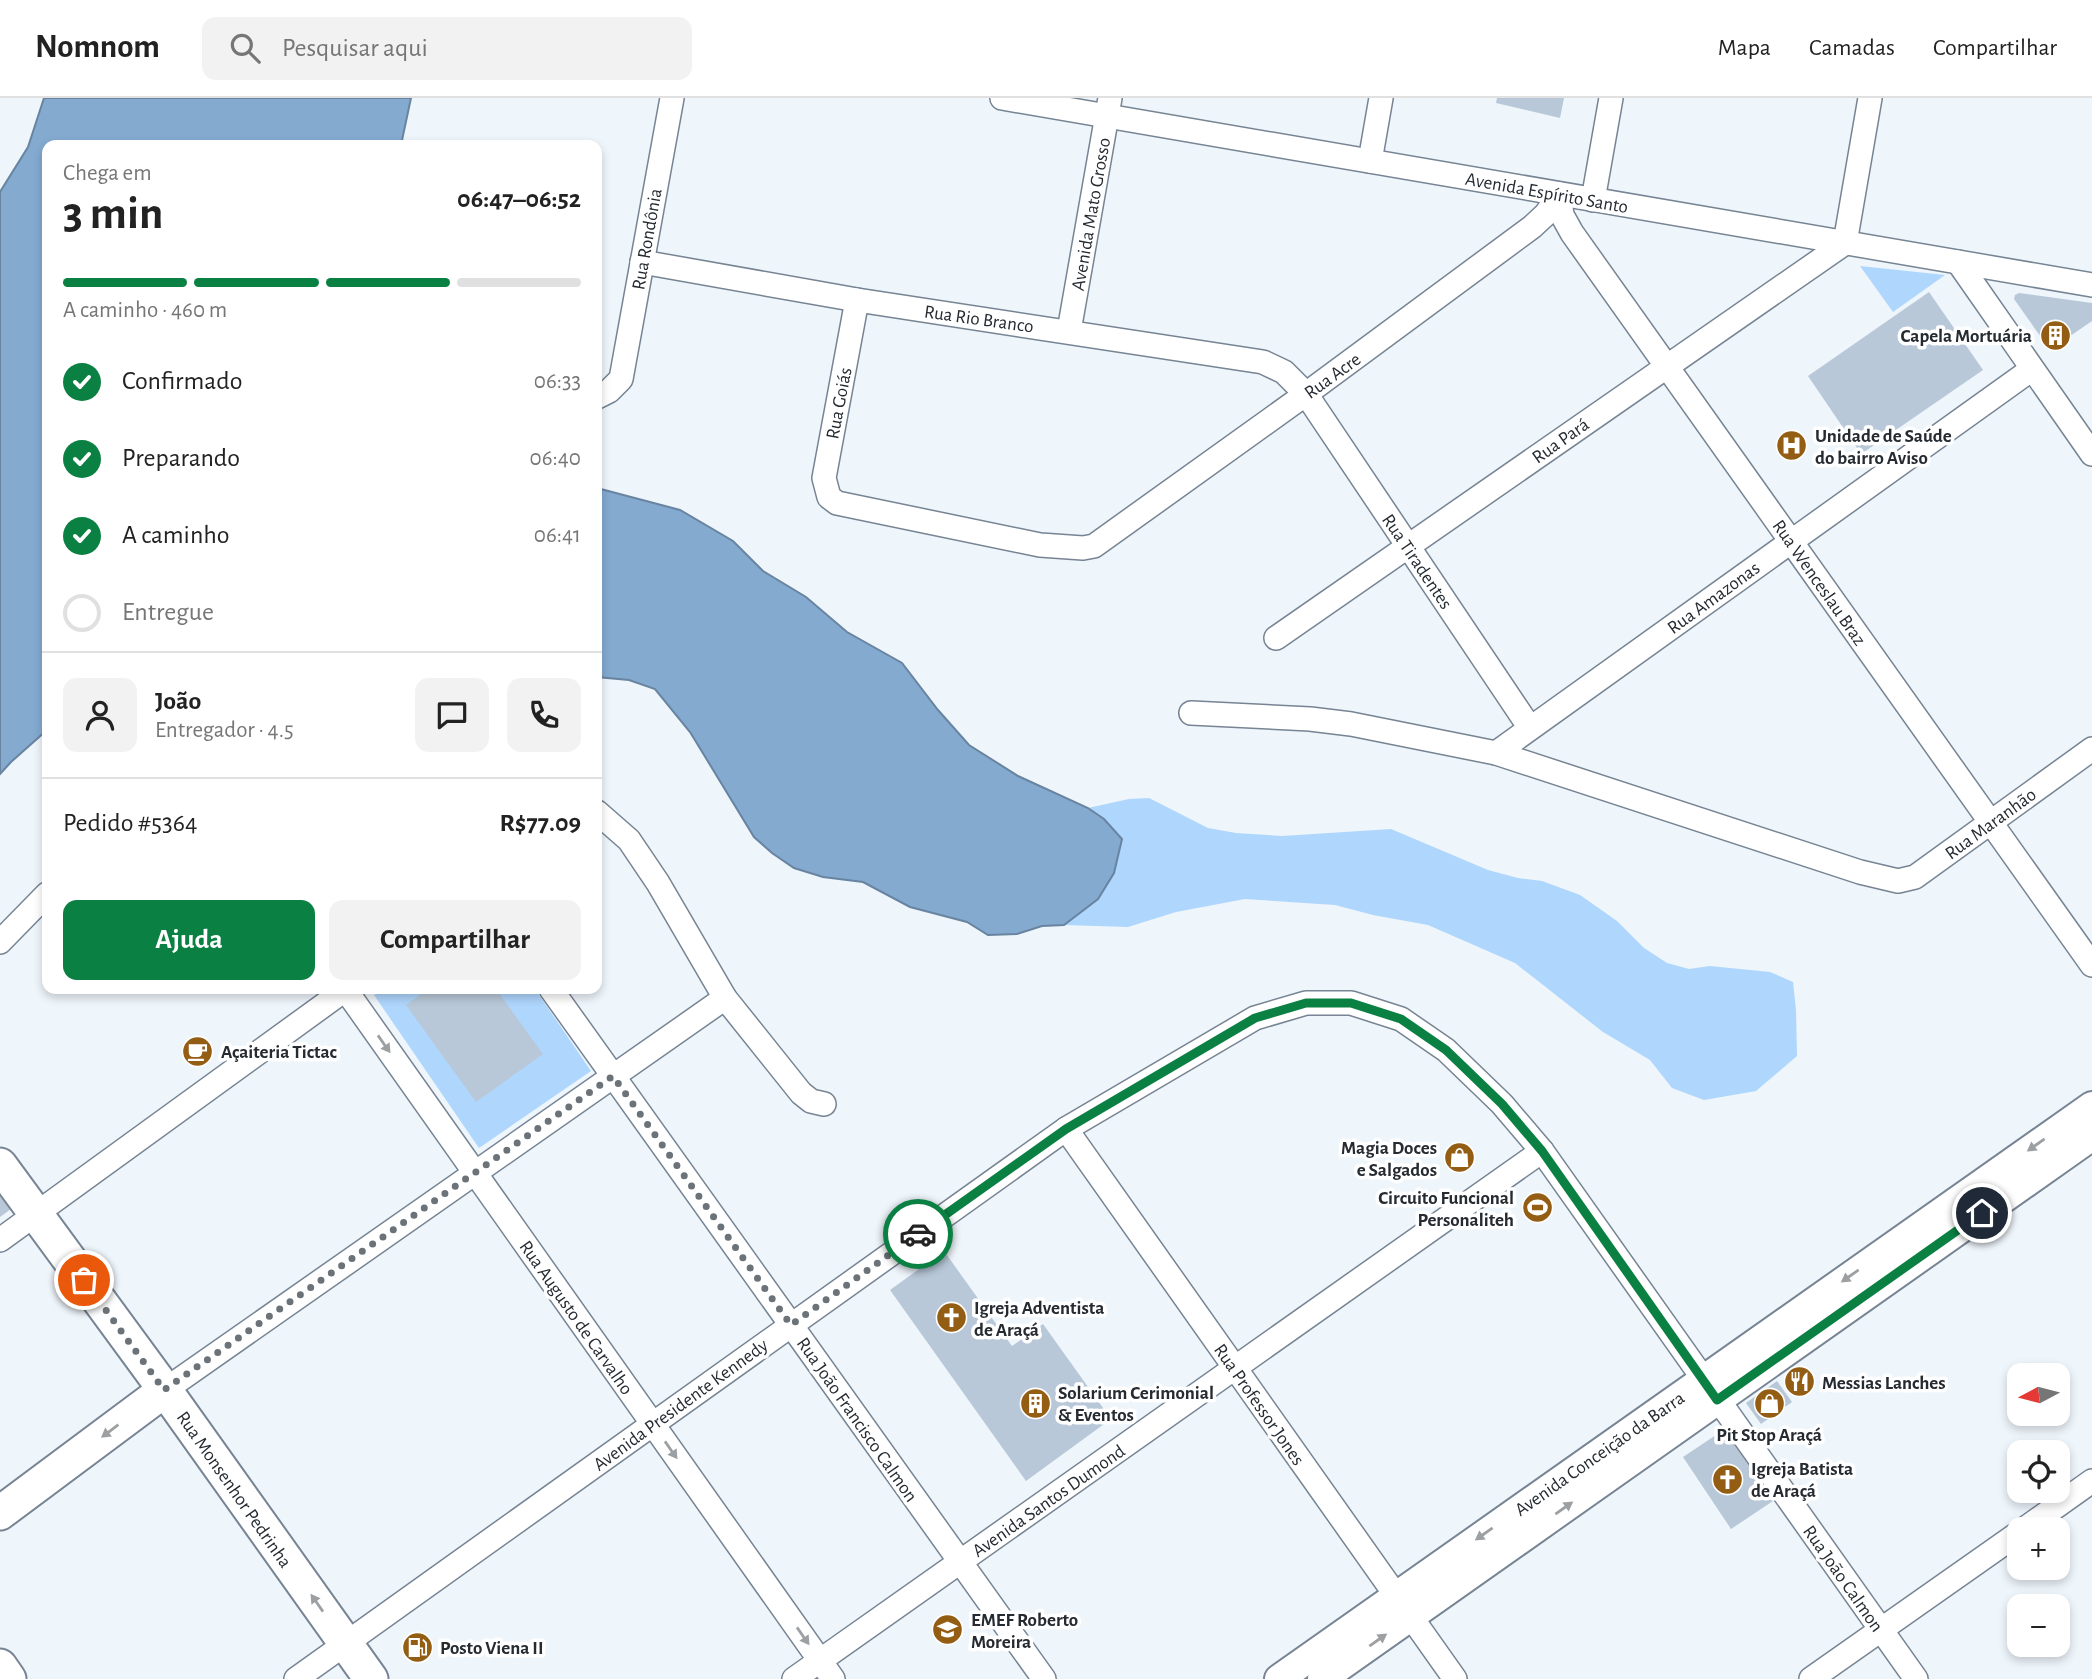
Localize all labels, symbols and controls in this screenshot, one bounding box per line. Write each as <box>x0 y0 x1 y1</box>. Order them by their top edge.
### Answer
search box <box>202 17 692 80</box>
icon: search <box>226 29 264 67</box>
text: Nomnom <box>35 31 160 64</box>
text: Pesquisar aqui <box>282 35 428 61</box>
text: Mapa <box>1718 36 1771 60</box>
text: Camadas <box>1809 36 1895 60</box>
text: Compartilhar <box>1933 36 2057 60</box>
street label: Avenida Mato Grosso <box>1069 136 1114 292</box>
text: Chega em <box>63 162 152 185</box>
street label: Avenida Espírito Santo <box>1464 170 1630 217</box>
text: 06:47–06:52 <box>457 186 581 212</box>
street label: Rua Rondônia <box>629 187 666 291</box>
text: 3 min <box>63 191 163 237</box>
text: A caminho · 460 m <box>63 299 227 322</box>
street label: Rua Rio Branco <box>923 302 1035 337</box>
building icon: Capela Mortuária <box>2038 318 2072 352</box>
place label: Capela Mortuária <box>1900 327 2032 346</box>
street label: Rua Acre <box>1301 350 1365 403</box>
icon: check <box>63 363 101 401</box>
street label: Rua Goiás <box>823 366 856 441</box>
text: Confirmado <box>122 368 243 394</box>
text: 06:33 <box>534 370 581 393</box>
street label: Rua Pará <box>1529 415 1593 467</box>
place label: Unidade de Saúde do bairro Aviso <box>1815 427 1952 468</box>
hospital icon: Unidade de Saúde do bairro Aviso <box>1775 429 1809 463</box>
icon: check <box>63 440 101 478</box>
text: Preparando <box>122 445 240 471</box>
text: 06:40 <box>530 447 581 470</box>
street label: Rua Tiradentes <box>1378 511 1455 613</box>
icon: check <box>63 517 101 555</box>
street label: Rua Wenceslau Braz <box>1768 517 1869 649</box>
text: A caminho <box>122 522 230 548</box>
text: 06:41 <box>534 524 581 547</box>
street label: Rua Amazonas <box>1664 559 1764 638</box>
text: Entregue <box>122 599 214 625</box>
button: person <box>63 678 137 752</box>
button: chat <box>415 678 489 752</box>
button: phone <box>507 678 581 752</box>
text: João <box>155 688 201 714</box>
text: Entregador · 4.5 <box>155 719 294 742</box>
street label: Rua Maranhão <box>1942 785 2040 863</box>
text: Pedido #5364 <box>63 810 197 836</box>
text: R$77.09 <box>499 810 581 836</box>
button: Ajuda <box>63 900 315 980</box>
button: Compartilhar <box>329 900 581 980</box>
cafe icon: Açaiteria Tictac <box>181 1034 215 1068</box>
one-way arrow <box>377 1035 391 1053</box>
place label: Açaiteria Tictac <box>221 1043 338 1062</box>
one-way arrow <box>2027 1138 2045 1152</box>
place label: Magia Doces e Salgados <box>1341 1139 1437 1180</box>
shop icon: Magia Doces e Salgados <box>1443 1141 1477 1175</box>
pin <box>1952 1183 2012 1243</box>
place label: Circuito Funcional Personaliteh <box>1378 1189 1514 1230</box>
sports icon: Circuito Funcional Personaliteh <box>1520 1191 1554 1225</box>
icon: home <box>1963 1194 2001 1232</box>
courier <box>883 1199 953 1269</box>
icon: car <box>899 1215 937 1253</box>
street label: Rua Augusto de Carvalho <box>515 1237 636 1398</box>
pin <box>54 1250 114 1310</box>
icon: bag <box>65 1261 103 1299</box>
one-way arrow <box>1841 1269 1859 1283</box>
place label: Igreja Adventista de Araçá <box>974 1299 1104 1340</box>
church icon: Igreja Adventista de Araçá <box>934 1301 968 1335</box>
street label: Rua João Francisco Calmon <box>793 1334 921 1506</box>
street label: Avenida Presidente Kennedy <box>590 1336 772 1475</box>
street label: Rua Professor Jones <box>1210 1341 1308 1469</box>
north arrow <box>2007 1363 2070 1426</box>
map controls <box>2007 1363 2070 1657</box>
restaurant icon: Messias Lanches <box>1782 1365 1816 1399</box>
place label: Messias Lanches <box>1822 1374 1946 1393</box>
place label: Solarium Cerimonial & Eventos <box>1058 1384 1214 1425</box>
building icon: Solarium Cerimonial & Eventos <box>1018 1386 1052 1420</box>
shop icon: Pit Stop Araçá <box>1752 1386 1786 1420</box>
street label: Avenida Conceição da Barra <box>1512 1388 1688 1520</box>
street label: Rua Monsenhor Pedrinha <box>173 1408 295 1572</box>
one-way arrow <box>101 1423 119 1437</box>
place label: Pit Stop Araçá <box>1716 1426 1822 1445</box>
button: locate <box>2007 1440 2070 1503</box>
one-way arrow <box>664 1441 678 1459</box>
street label: Avenida Santos Dumond <box>969 1441 1129 1561</box>
place label: Igreja Batista de Araçá <box>1751 1460 1853 1501</box>
church icon: Igreja Batista de Araçá <box>1711 1462 1745 1496</box>
one-way arrow <box>1555 1502 1573 1516</box>
button: + <box>2007 1517 2070 1580</box>
street label: Rua João Calmon <box>1799 1522 1886 1636</box>
one-way arrow <box>1475 1527 1493 1541</box>
one-way arrow <box>310 1594 324 1613</box>
button: − <box>2007 1594 2070 1657</box>
place label: EMEF Roberto Moreira <box>971 1611 1078 1652</box>
school or university icon: EMEF Roberto Moreira <box>931 1613 965 1647</box>
one-way arrow <box>796 1627 810 1645</box>
fuel station icon: Posto Viena II <box>400 1630 434 1664</box>
one-way arrow <box>1369 1633 1387 1647</box>
place label: Posto Viena II <box>440 1639 544 1658</box>

